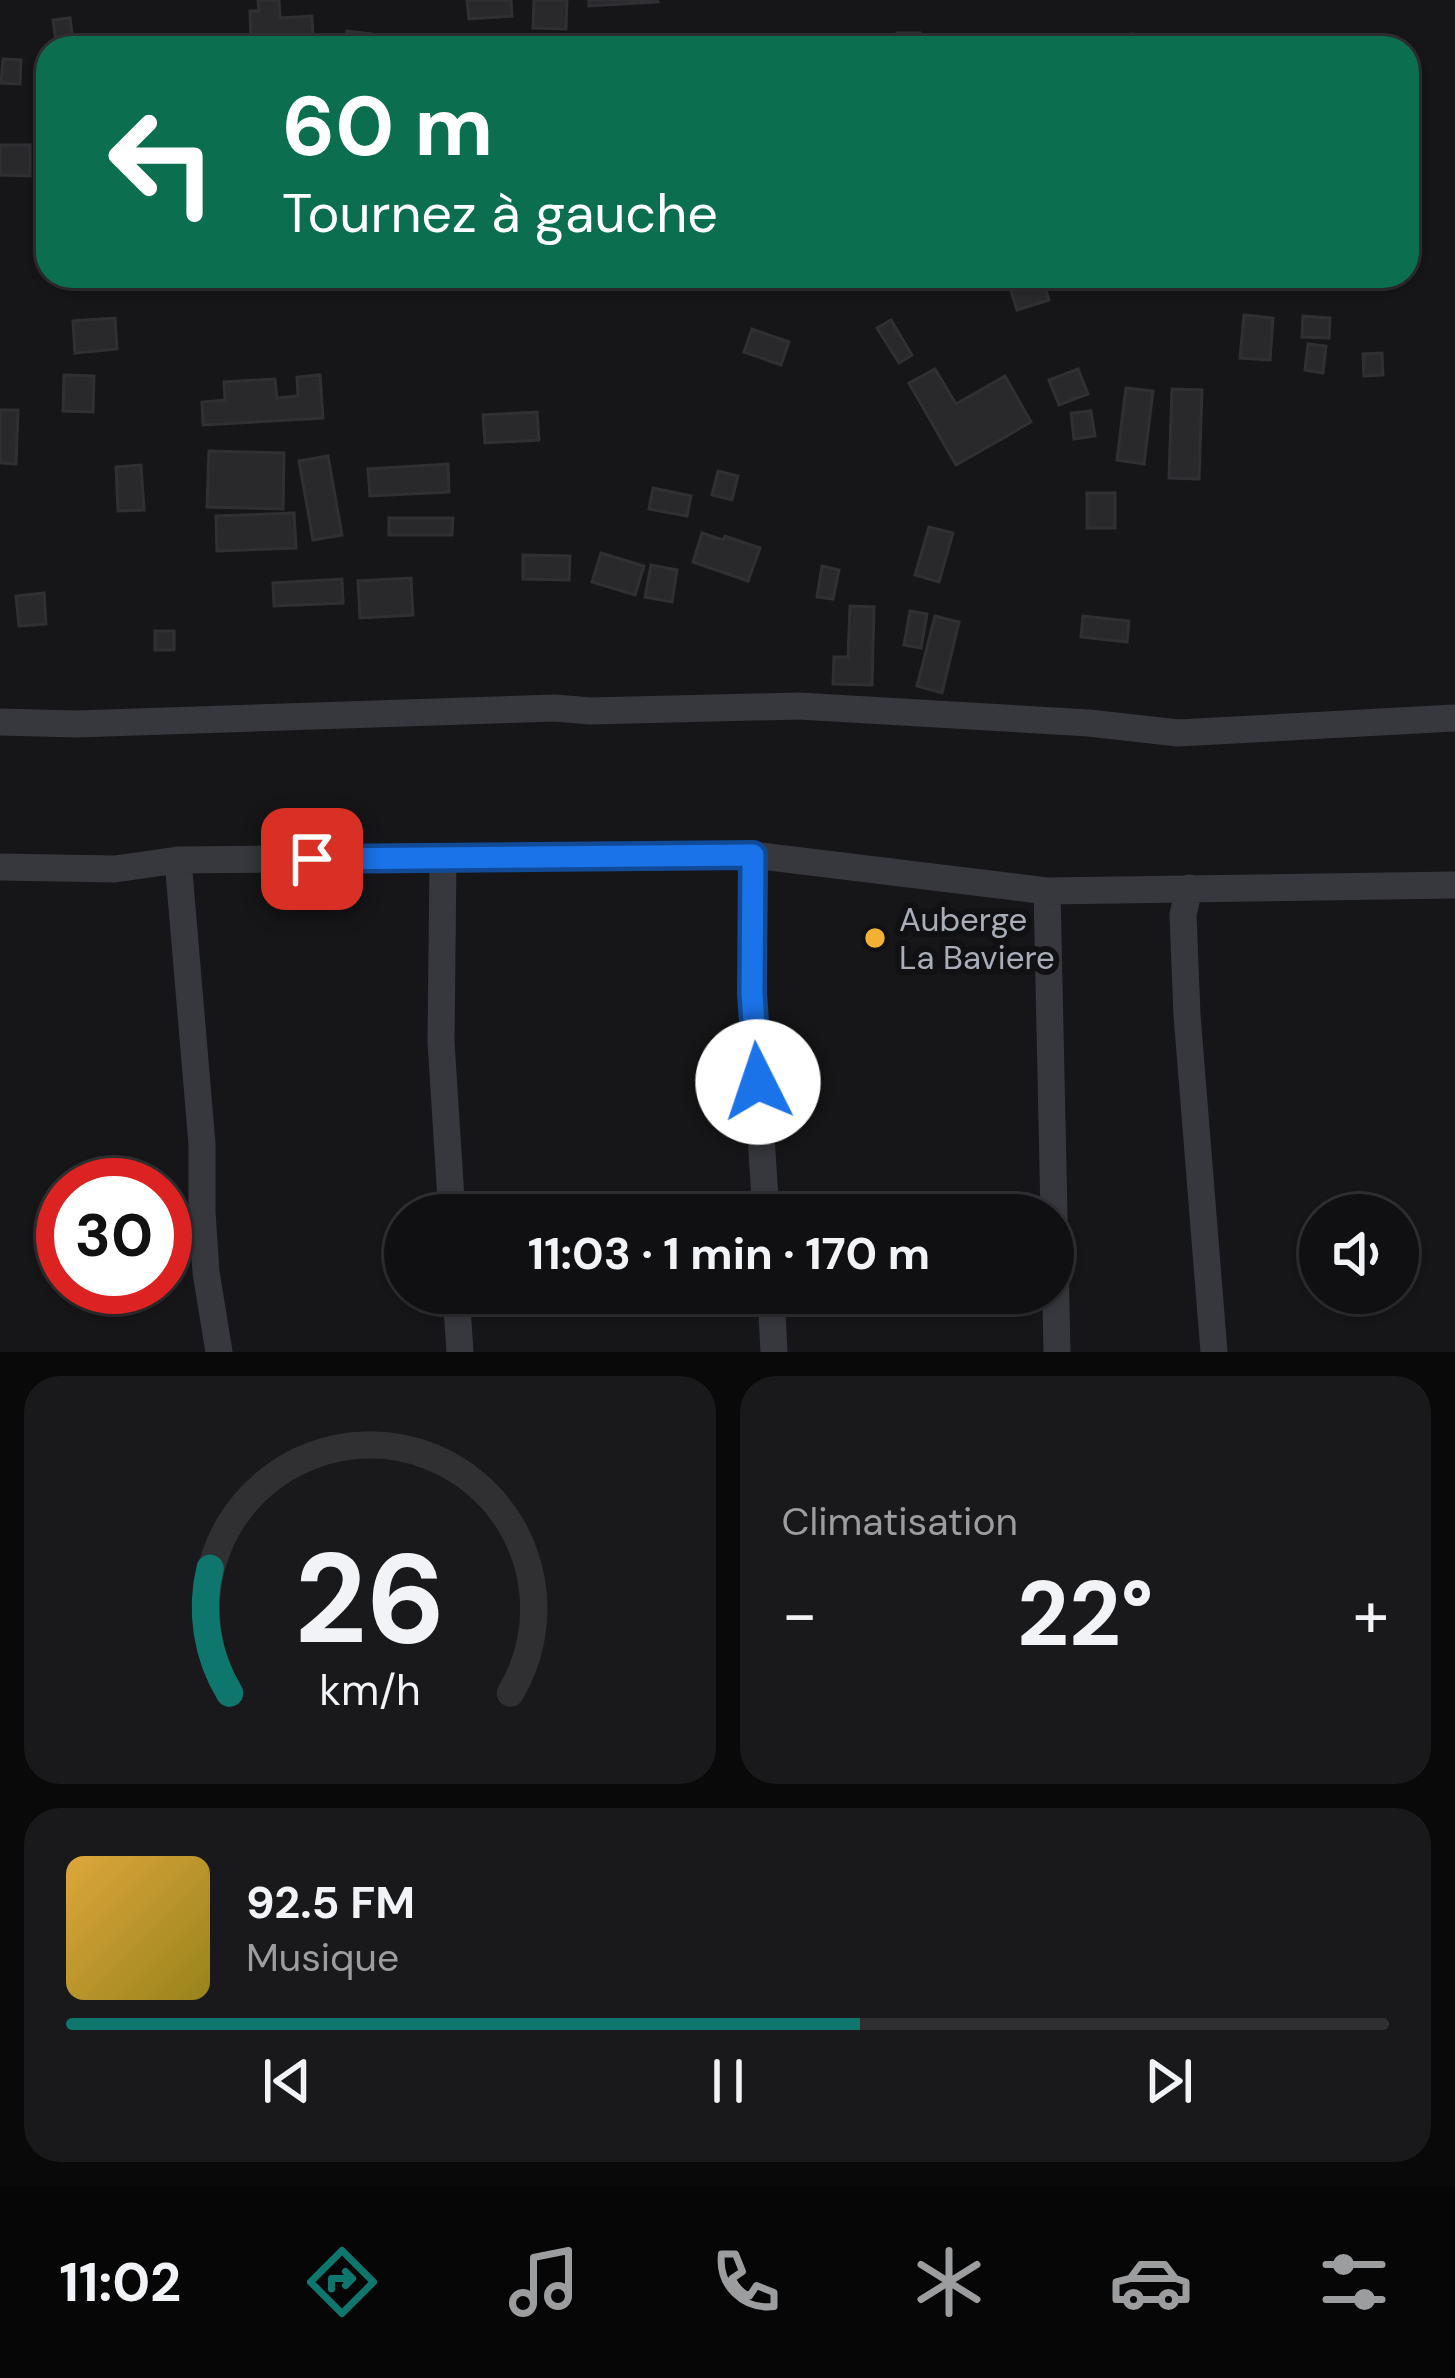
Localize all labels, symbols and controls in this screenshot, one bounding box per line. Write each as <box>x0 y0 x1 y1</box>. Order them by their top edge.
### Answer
text: 60 m <box>282 72 493 181</box>
icon: left <box>84 84 240 240</box>
text: Tournez à gauche <box>282 178 718 249</box>
pin <box>261 808 363 910</box>
icon: arrive <box>279 826 345 892</box>
place label: Auberge La Baviere <box>899 898 1055 979</box>
marker: Auberge La Baviere <box>862 925 888 951</box>
position arrow <box>695 1019 821 1145</box>
speed limit sign: 30 <box>36 1158 192 1314</box>
map controls <box>1299 1194 1419 1314</box>
button: sound <box>1299 1194 1419 1314</box>
text: 11:03 · 1 min · 170 m <box>528 1224 930 1283</box>
text: Climatisation <box>782 1496 1018 1547</box>
text: 26 <box>294 1518 445 1681</box>
text: 22° <box>1017 1556 1154 1673</box>
text: − <box>782 1572 818 1657</box>
text: + <box>1353 1572 1389 1657</box>
text: km/h <box>319 1662 420 1718</box>
text: 92.5 FM <box>246 1873 415 1932</box>
text: Musique <box>246 1932 399 1983</box>
icon: previous <box>254 2048 320 2114</box>
icon: pause <box>695 2048 761 2114</box>
icon: next <box>1136 2048 1202 2114</box>
icon: directions <box>300 2240 384 2324</box>
icon: music <box>502 2240 586 2324</box>
icon: phone <box>704 2240 788 2324</box>
icon: climate <box>907 2240 991 2324</box>
icon: car <box>1109 2240 1193 2324</box>
icon: filters <box>1312 2240 1396 2324</box>
text: 11:02 <box>59 2247 181 2318</box>

